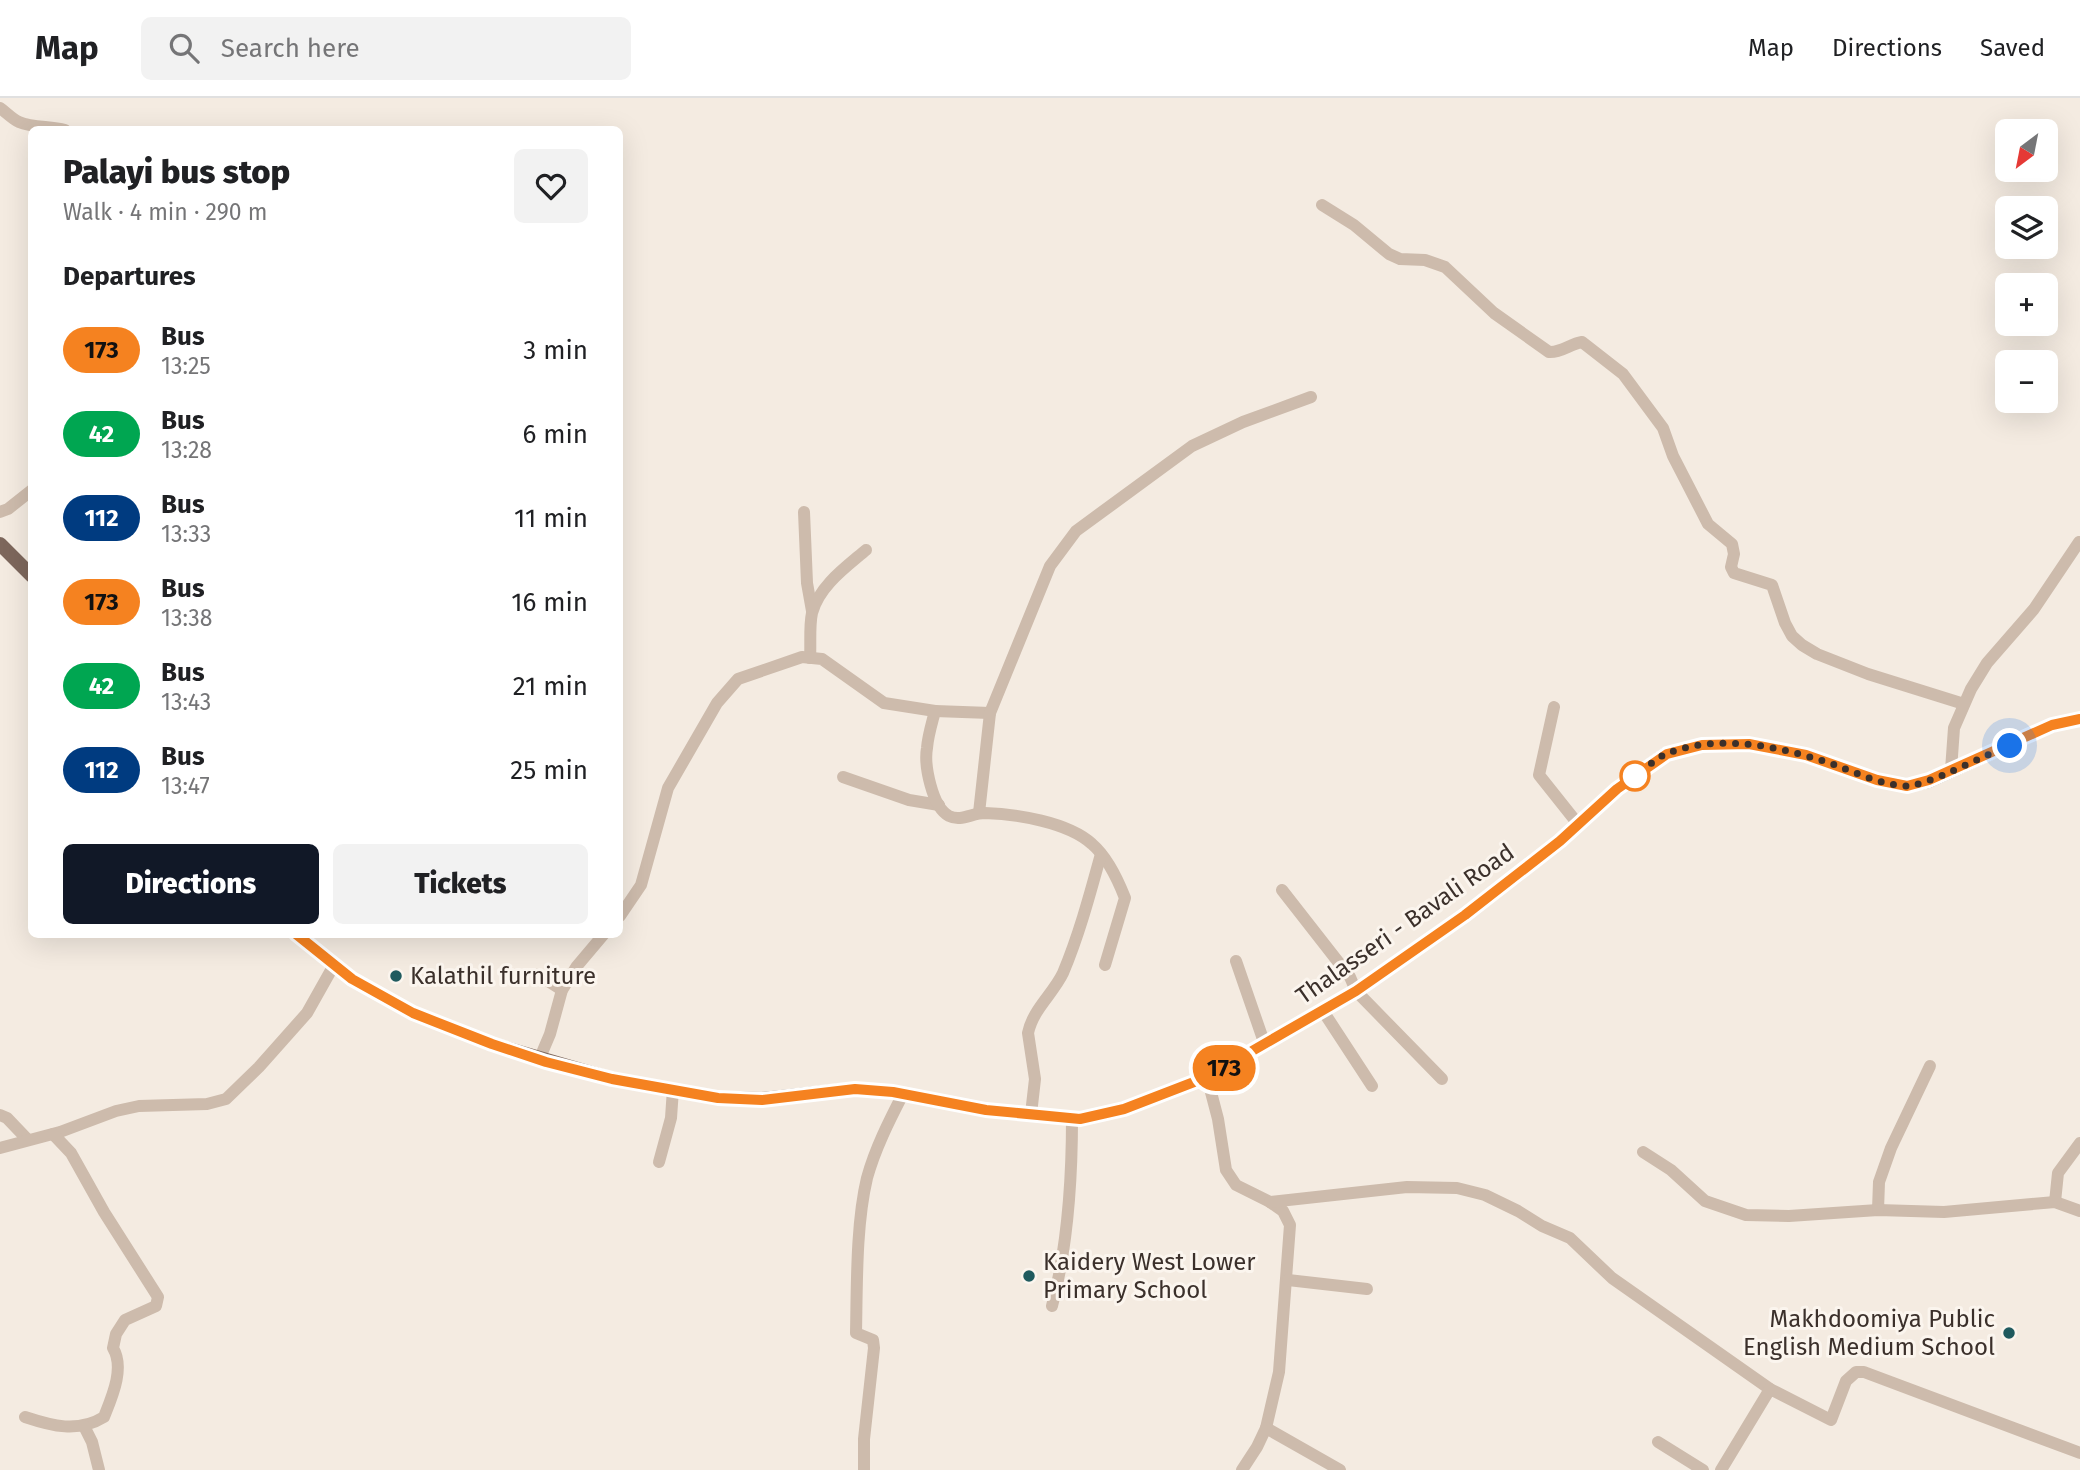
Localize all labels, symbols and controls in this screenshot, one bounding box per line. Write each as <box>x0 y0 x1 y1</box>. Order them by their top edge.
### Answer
search box <box>141 17 631 80</box>
text: Map <box>35 28 99 68</box>
icon: search <box>165 29 203 67</box>
text: Search here <box>221 33 360 64</box>
text: Map <box>1748 34 1794 62</box>
text: Directions <box>1832 34 1942 62</box>
text: Saved <box>1980 34 2045 62</box>
north arrow <box>1995 119 2058 182</box>
map controls <box>1995 119 2058 413</box>
button: heart <box>514 149 588 223</box>
text: Palayi bus stop <box>63 152 290 192</box>
button: layers <box>1995 196 2058 259</box>
text: Walk · 4 min · 290 m <box>63 198 267 226</box>
text: Departures <box>63 261 196 292</box>
button: + <box>1995 273 2058 336</box>
text: Bus <box>161 321 204 352</box>
text: 3 min <box>523 335 588 366</box>
text: 173 <box>84 336 119 364</box>
button: − <box>1995 350 2058 413</box>
text: 13:25 <box>161 352 211 380</box>
text: Bus <box>161 405 204 436</box>
text: 6 min <box>522 419 588 450</box>
text: 42 <box>89 420 114 448</box>
text: 13:28 <box>161 436 212 464</box>
text: Bus <box>161 489 204 520</box>
text: 11 min <box>514 503 588 534</box>
text: 112 <box>84 504 119 532</box>
text: 13:33 <box>161 520 211 548</box>
text: Bus <box>161 573 204 604</box>
text: 16 min <box>511 587 588 618</box>
text: 173 <box>84 588 119 616</box>
text: 13:38 <box>161 604 212 632</box>
text: Bus <box>161 657 204 688</box>
text: 21 min <box>513 671 588 702</box>
text: 42 <box>89 672 114 700</box>
text: 13:43 <box>161 688 211 716</box>
your location <box>1992 728 2027 763</box>
text: Bus <box>161 741 204 772</box>
text: 25 min <box>510 755 588 786</box>
text: 112 <box>84 756 119 784</box>
unlabelled marker <box>1620 761 1650 791</box>
text: 13:47 <box>161 772 210 800</box>
street label: Thalasseri - Bavali Road <box>1291 838 1519 1010</box>
button: Directions <box>63 844 319 924</box>
button: Tickets <box>333 844 588 924</box>
place label: Kalathil furniture <box>410 962 596 990</box>
marker: Kalathil furniture <box>388 968 404 984</box>
line badge: 173 <box>1184 1045 1264 1091</box>
text: 173 <box>1207 1054 1241 1082</box>
place label: Kaidery West Lower Primary School <box>1043 1248 1256 1304</box>
marker: Kaidery West Lower Primary School <box>1021 1268 1037 1284</box>
place label: Makhdoomiya Public English Medium School <box>1743 1305 1995 1361</box>
marker: Makhdoomiya Public English Medium School <box>2001 1325 2017 1341</box>

